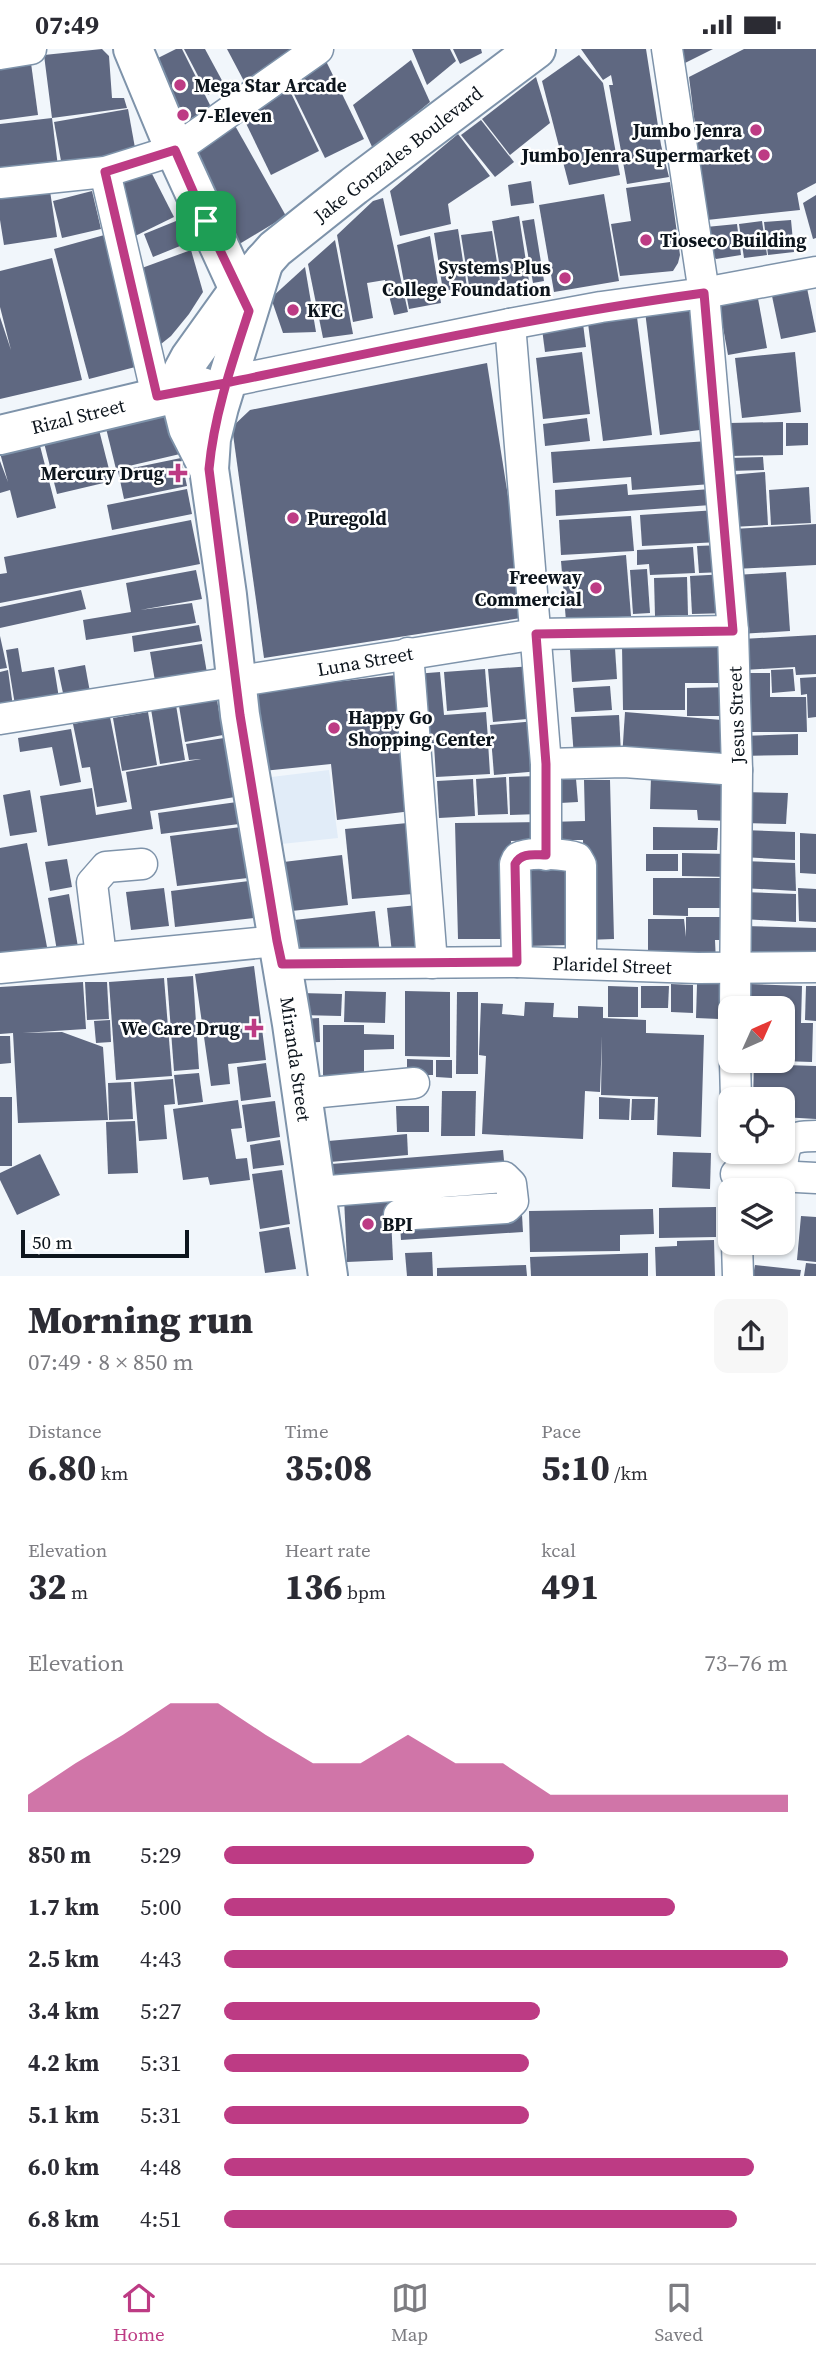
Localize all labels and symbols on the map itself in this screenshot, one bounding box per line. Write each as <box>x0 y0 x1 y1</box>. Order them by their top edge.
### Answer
place label: Mega Star Arcade <box>194 72 347 98</box>
marker: Mega Star Arcade <box>172 77 188 93</box>
street label: Jake Gonzales Boulevard <box>307 80 488 229</box>
place label: 7-Eleven <box>197 102 272 128</box>
marker: 7-Eleven <box>175 107 191 123</box>
place label: Jumbo Jenra <box>632 117 743 143</box>
marker: Jumbo Jenra <box>748 122 764 138</box>
place label: Jumbo Jenra Supermarket <box>521 142 750 168</box>
marker: Jumbo Jenra Supermarket <box>756 147 772 163</box>
pin <box>176 191 236 251</box>
place label: Tioseco Building <box>660 227 807 253</box>
marker: Tioseco Building <box>638 232 654 248</box>
place label: Systems Plus College Foundation <box>382 254 551 302</box>
marker: Systems Plus College Foundation <box>557 270 573 286</box>
place label: KFC <box>307 297 343 323</box>
marker: KFC <box>285 302 301 318</box>
street label: Rizal Street <box>28 392 128 440</box>
place label: Mercury Drug <box>40 460 165 486</box>
marker: Mercury Drug <box>170 465 186 481</box>
place label: Puregold <box>307 505 387 531</box>
marker: Puregold <box>285 510 301 526</box>
place label: Freeway Commercial <box>475 564 583 612</box>
marker: Freeway Commercial <box>588 580 604 596</box>
street label: Luna Street <box>315 640 416 682</box>
street label: Jesus Street <box>721 665 751 765</box>
place label: Happy Go Shopping Center <box>348 704 495 752</box>
marker: Happy Go Shopping Center <box>326 720 342 736</box>
street label: Plaridel Street <box>552 950 673 980</box>
street label: Miranda Street <box>274 995 318 1124</box>
north arrow <box>718 996 794 1073</box>
place label: We Care Drug <box>120 1015 241 1041</box>
marker: We Care Drug <box>246 1020 262 1036</box>
place label: BPI <box>382 1211 413 1237</box>
marker: BPI <box>360 1216 376 1232</box>
scale bar <box>21 1227 189 1259</box>

